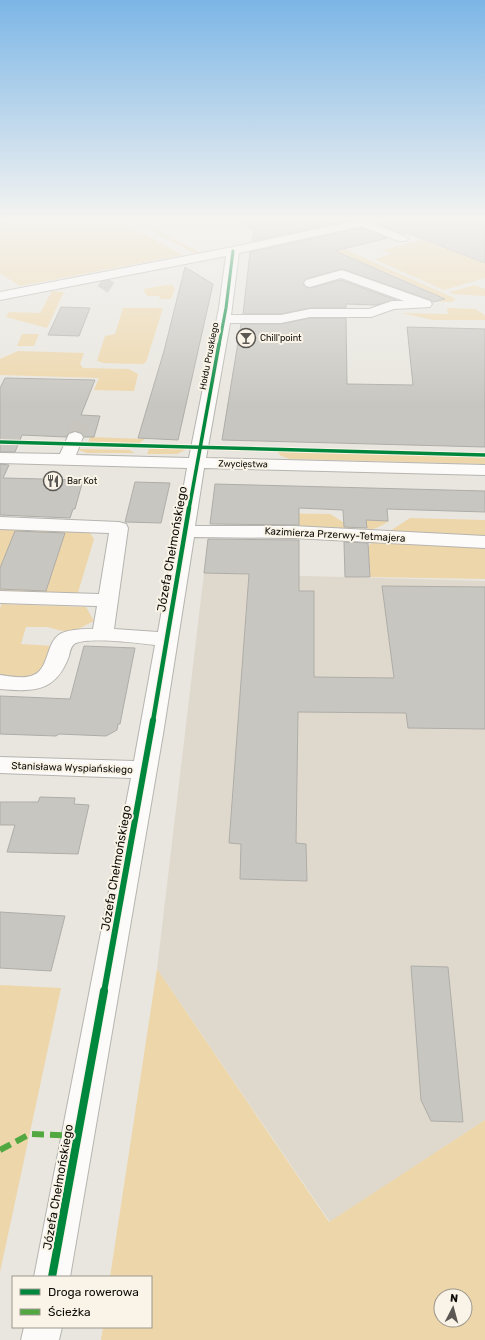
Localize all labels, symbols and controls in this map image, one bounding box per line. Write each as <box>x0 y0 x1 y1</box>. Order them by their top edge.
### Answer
street label: Hołdu Pruskiego <box>198 321 220 391</box>
bar icon: Chill'point <box>235 327 257 349</box>
place label: Chill'point <box>260 333 302 343</box>
street label: Zwycięstwa <box>218 459 268 469</box>
restaurant icon: Bar Kot <box>42 470 64 492</box>
place label: Bar Kot <box>67 476 98 486</box>
street label: Józefa Chełmońskiego <box>154 485 190 613</box>
street label: Kazimierza Przerwy-Tetmajera <box>264 525 406 545</box>
street label: Stanisława Wyspiańskiego <box>11 760 133 776</box>
street label: Józefa Chełmońskiego <box>98 804 134 932</box>
street label: Józefa Chełmońskiego <box>40 1123 76 1251</box>
legend <box>12 1276 152 1328</box>
text: Droga rowerowa <box>48 1285 139 1299</box>
north arrow <box>433 1288 473 1328</box>
text: N <box>449 1292 459 1305</box>
text: Ścieżka <box>48 1305 91 1319</box>

